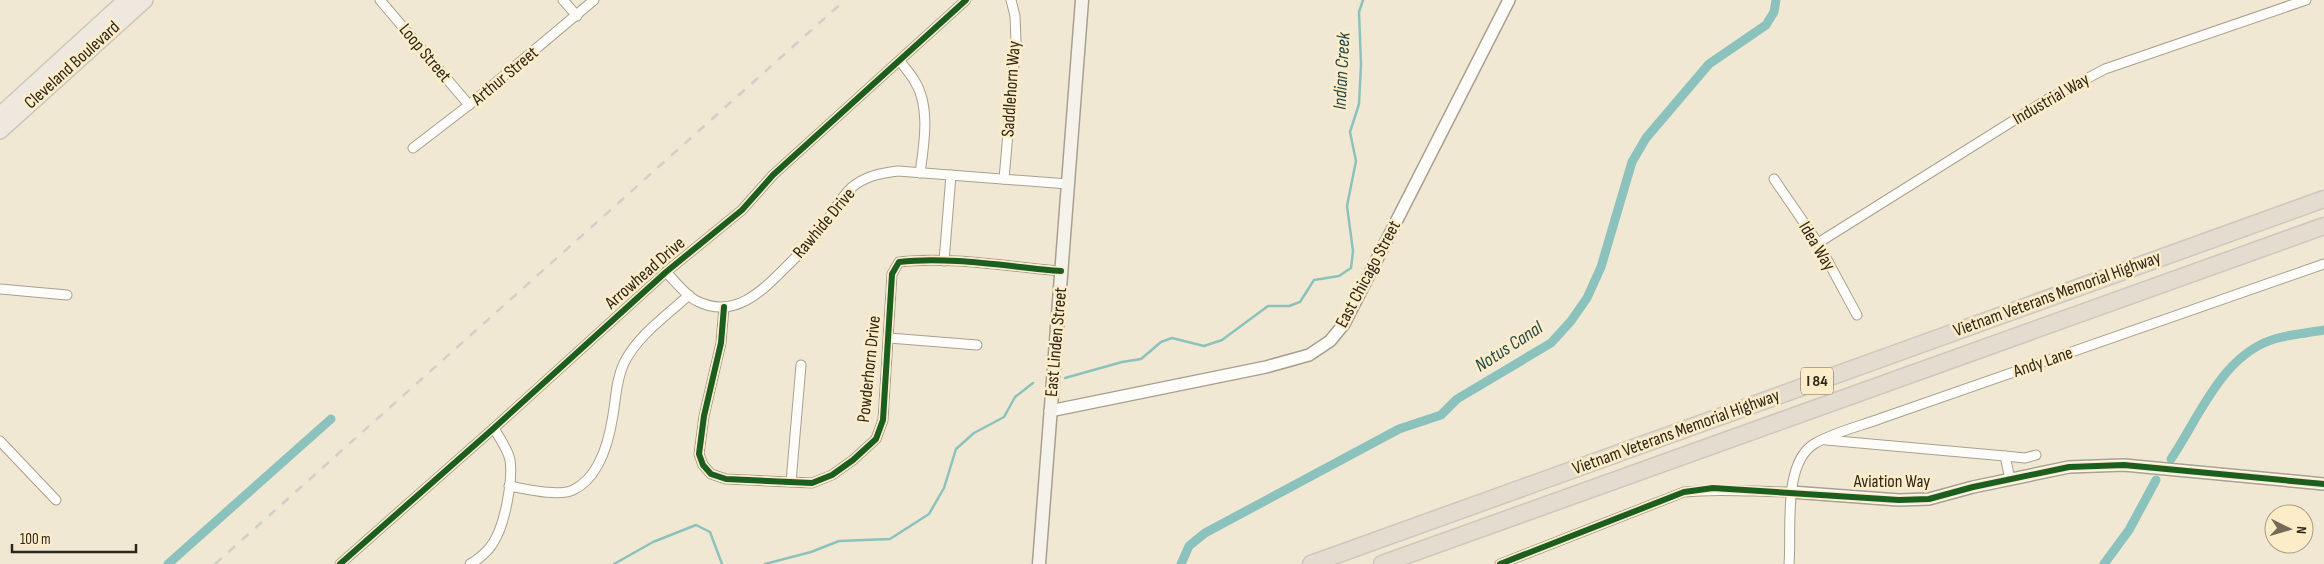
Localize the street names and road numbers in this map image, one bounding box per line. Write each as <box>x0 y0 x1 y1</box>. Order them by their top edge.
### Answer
street label: Cleveland Boulevard <box>20 17 124 113</box>
street label: Loop Street <box>395 20 456 87</box>
street label: Saddlehorn Way <box>997 40 1025 138</box>
street label: Arthur Street <box>467 42 543 110</box>
street label: Industrial Way <box>2009 69 2093 129</box>
street label: Rawhide Drive <box>789 184 859 262</box>
street label: East Chicago Street <box>1331 217 1405 331</box>
street label: Idea Way <box>1794 218 1840 274</box>
street label: Arrowhead Drive <box>600 233 689 314</box>
street label: Vietnam Veterans Memorial Highway <box>1951 247 2163 341</box>
street label: East Linden Street <box>1041 286 1071 398</box>
street label: Powderhorn Drive <box>853 315 885 423</box>
street label: Andy Lane <box>2010 342 2076 382</box>
road number: I 84 <box>1801 368 1833 394</box>
street label: Vietnam Veterans Memorial Highway <box>1570 385 1782 479</box>
street label: Aviation Way <box>1853 471 1930 492</box>

